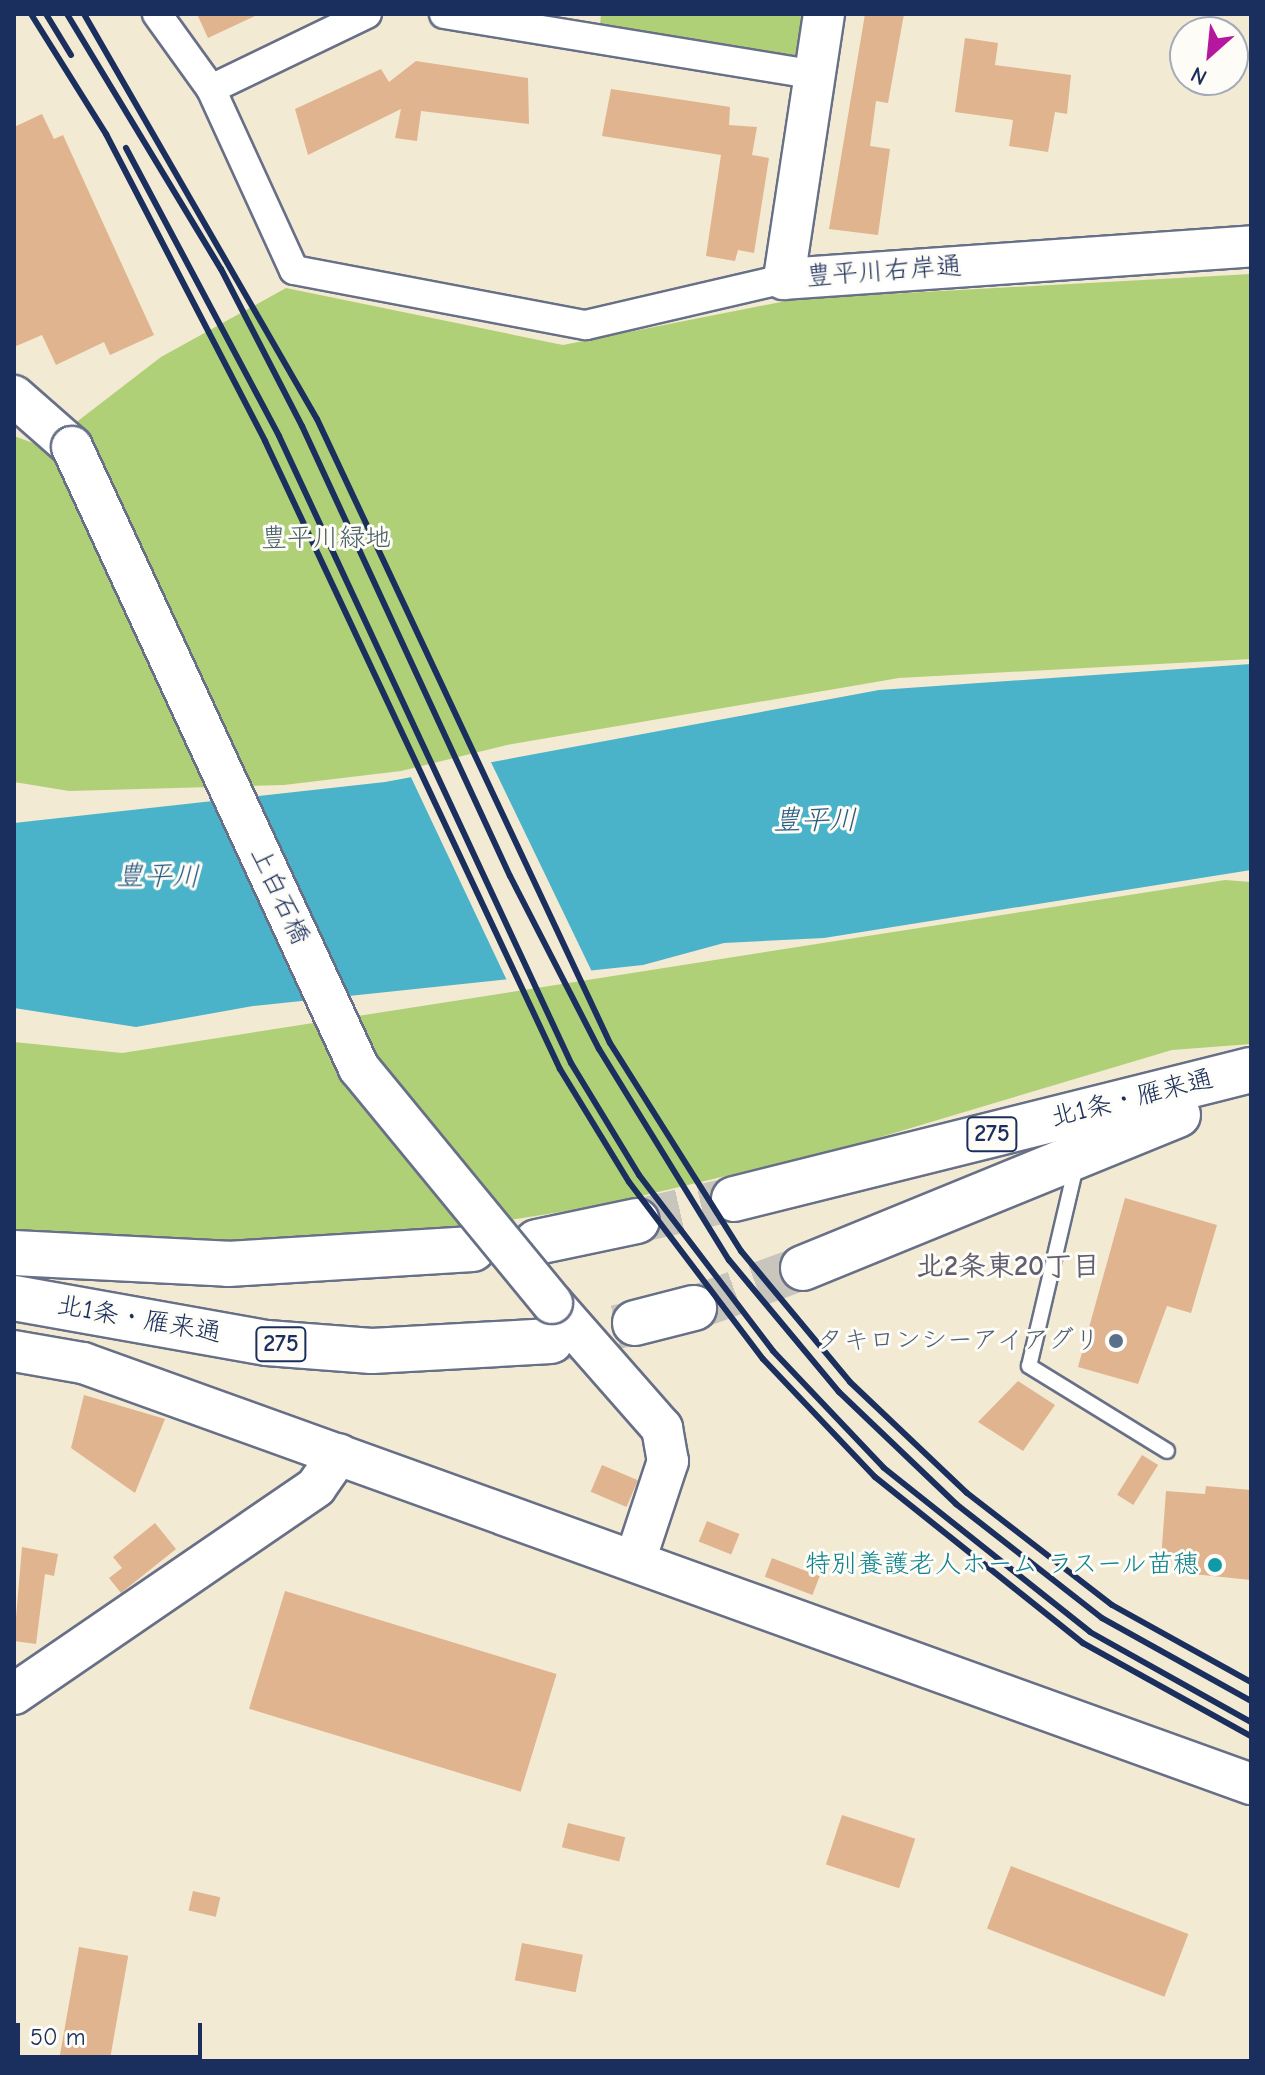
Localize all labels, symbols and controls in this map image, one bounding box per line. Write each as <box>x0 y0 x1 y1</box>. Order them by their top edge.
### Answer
north arrow <box>1169 16 1249 96</box>
text: N <box>1187 61 1211 90</box>
street label: 豊平川右岸通 <box>805 251 963 293</box>
park label: 豊平川緑地 <box>261 523 391 555</box>
water label: 豊平川 <box>773 803 857 837</box>
street label: 上白石橋 <box>243 842 315 950</box>
water label: 豊平川 <box>116 858 200 894</box>
street label: 北1条・雁来通 <box>1048 1064 1216 1134</box>
road number: 275 <box>966 1114 1018 1154</box>
district label: 北2条東20丁目 <box>916 1249 1100 1283</box>
street label: 北1条・雁来通 <box>54 1290 224 1350</box>
road number: 275 <box>255 1324 307 1364</box>
place label: タキロンシーアイアグリ <box>814 1325 1100 1357</box>
marker: タキロンシーアイアグリ <box>1107 1332 1125 1350</box>
place label: 特別養護老人ホーム ラスール苗穂 <box>801 1549 1199 1581</box>
marker: 特別養護老人ホーム ラスール苗穂 <box>1206 1556 1224 1574</box>
scale bar <box>20 2007 206 2057</box>
text: 50 m <box>30 2023 86 2051</box>

